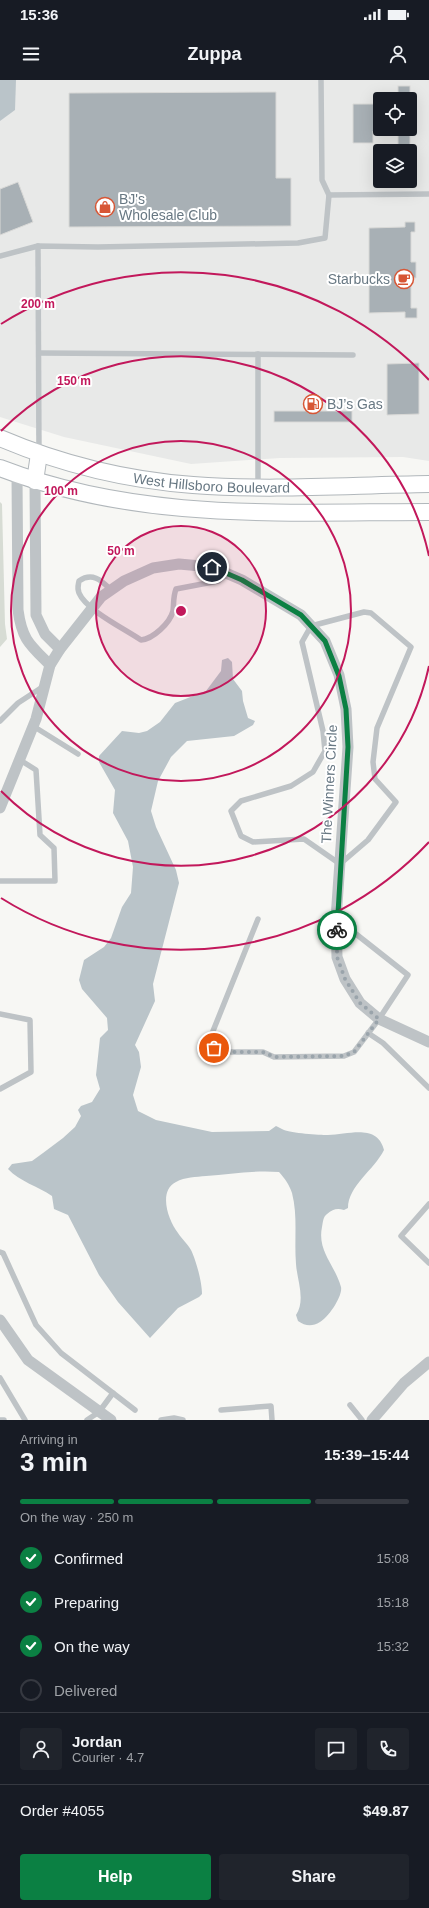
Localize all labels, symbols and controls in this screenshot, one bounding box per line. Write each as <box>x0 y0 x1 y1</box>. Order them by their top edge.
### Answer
text: 15:36 <box>20 6 58 23</box>
icon: menu <box>20 43 42 65</box>
icon: person <box>387 43 409 65</box>
text: Zuppa <box>188 44 242 64</box>
map controls <box>373 92 417 188</box>
button: locate <box>373 92 417 136</box>
button: layers <box>373 144 417 188</box>
place label: BJ's Wholesale Club <box>119 191 217 223</box>
shop icon: BJ's Wholesale Club <box>94 196 116 218</box>
cafe icon: Starbucks <box>393 268 415 290</box>
place label: Starbucks <box>328 271 390 287</box>
text: 200 m <box>21 297 55 311</box>
text: 150 m <box>57 374 91 388</box>
fuel station icon: BJ’s Gas <box>302 393 324 415</box>
place label: BJ’s Gas <box>327 396 383 412</box>
street label: West Hillsboro Boulevard <box>132 470 290 496</box>
text: 100 m <box>44 484 78 498</box>
text: 50 m <box>107 544 135 558</box>
pin <box>195 550 229 584</box>
icon: home <box>201 556 223 578</box>
centre of rings <box>174 604 188 618</box>
street label: The Winners Circle <box>318 724 340 844</box>
courier <box>317 910 357 950</box>
icon: bike <box>326 919 348 941</box>
pin <box>197 1031 231 1065</box>
icon: bag <box>203 1037 225 1059</box>
text: Arriving in <box>20 1432 78 1447</box>
text: 15:39–15:44 <box>324 1446 409 1463</box>
text: 3 min <box>20 1447 88 1477</box>
text: On the way · 250 m <box>20 1510 133 1525</box>
icon: check <box>20 1547 42 1569</box>
text: Confirmed <box>54 1550 123 1567</box>
text: 15:08 <box>376 1551 409 1566</box>
icon: check <box>20 1591 42 1613</box>
text: Preparing <box>54 1594 119 1611</box>
text: 15:18 <box>376 1595 409 1610</box>
icon: check <box>20 1635 42 1657</box>
text: On the way <box>54 1638 130 1655</box>
text: 15:32 <box>376 1639 409 1654</box>
text: Delivered <box>54 1682 117 1699</box>
button: person <box>20 1728 62 1770</box>
button: chat <box>315 1728 357 1770</box>
button: phone <box>367 1728 409 1770</box>
text: Jordan <box>72 1733 122 1750</box>
text: Courier · 4.7 <box>72 1750 144 1765</box>
text: Order #4055 <box>20 1802 104 1819</box>
text: $49.87 <box>363 1802 409 1819</box>
button: Help <box>20 1854 211 1900</box>
button: Share <box>219 1854 409 1900</box>

